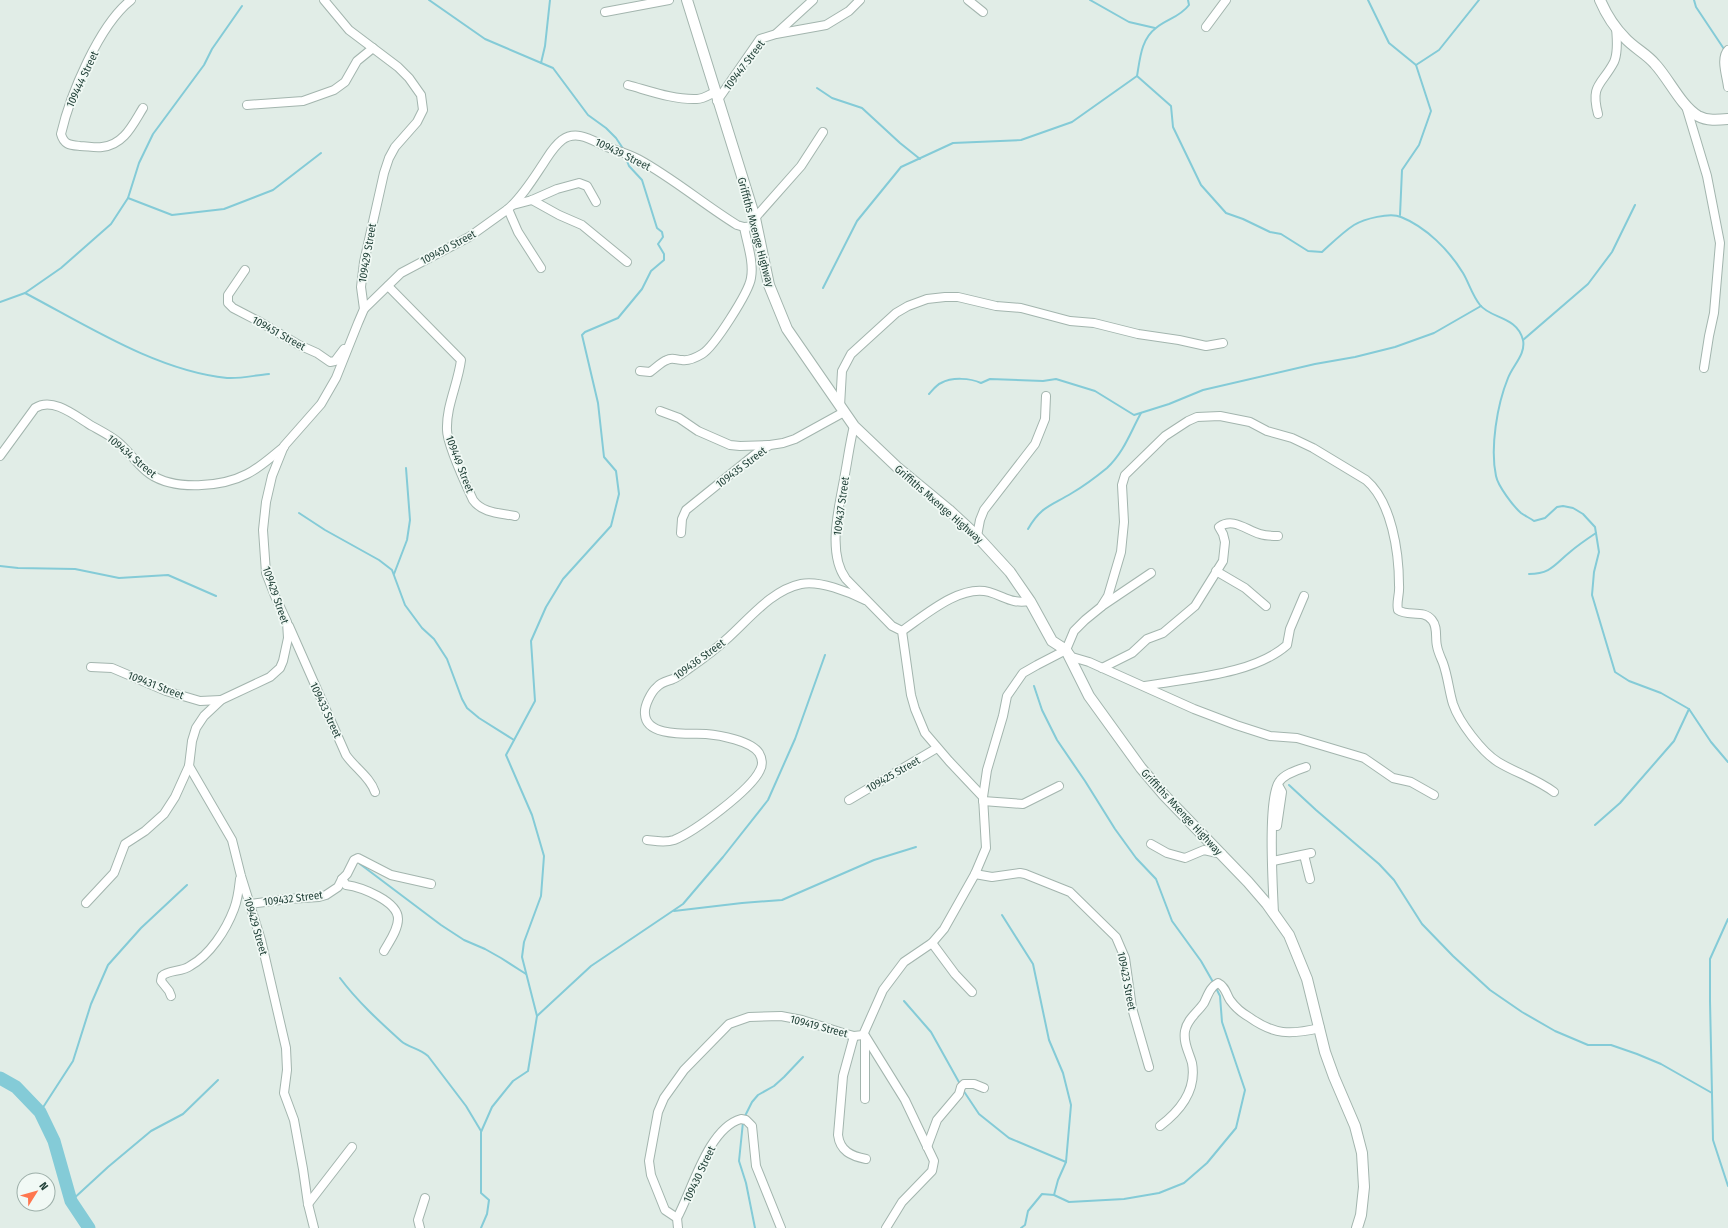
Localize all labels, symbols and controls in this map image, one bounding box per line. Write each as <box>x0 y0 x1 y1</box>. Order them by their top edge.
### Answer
street label: 109447 Street <box>721 37 768 93</box>
street label: 109444 Street <box>64 49 101 110</box>
street label: 109439 Street <box>593 135 653 174</box>
street label: Griffiths Mxenge Highway <box>735 176 776 289</box>
street label: 109429 Street <box>356 222 379 284</box>
street label: 109450 Street <box>418 227 478 267</box>
street label: 109451 Street <box>250 313 308 354</box>
street label: 109434 Street <box>104 432 159 481</box>
street label: 109449 Street <box>443 434 477 495</box>
street label: 109435 Street <box>713 444 769 491</box>
street label: Griffiths Mxenge Highway <box>892 462 986 546</box>
street label: 109437 Street <box>831 475 852 536</box>
street label: 109429 Street <box>260 565 292 626</box>
street label: 109436 Street <box>671 636 728 682</box>
street label: 109431 Street <box>126 669 186 702</box>
street label: 109433 Street <box>307 680 344 740</box>
street label: 109425 Street <box>864 754 923 795</box>
street label: Griffiths Mxenge Highway <box>1138 767 1225 858</box>
street label: 109432 Street <box>263 888 324 909</box>
street label: 109429 Street <box>241 895 270 957</box>
street label: 109423 Street <box>1114 951 1139 1012</box>
street label: 109419 Street <box>789 1013 850 1041</box>
street label: 109430 Street <box>681 1144 718 1204</box>
north arrow <box>16 1172 56 1212</box>
text: N <box>36 1180 51 1193</box>

